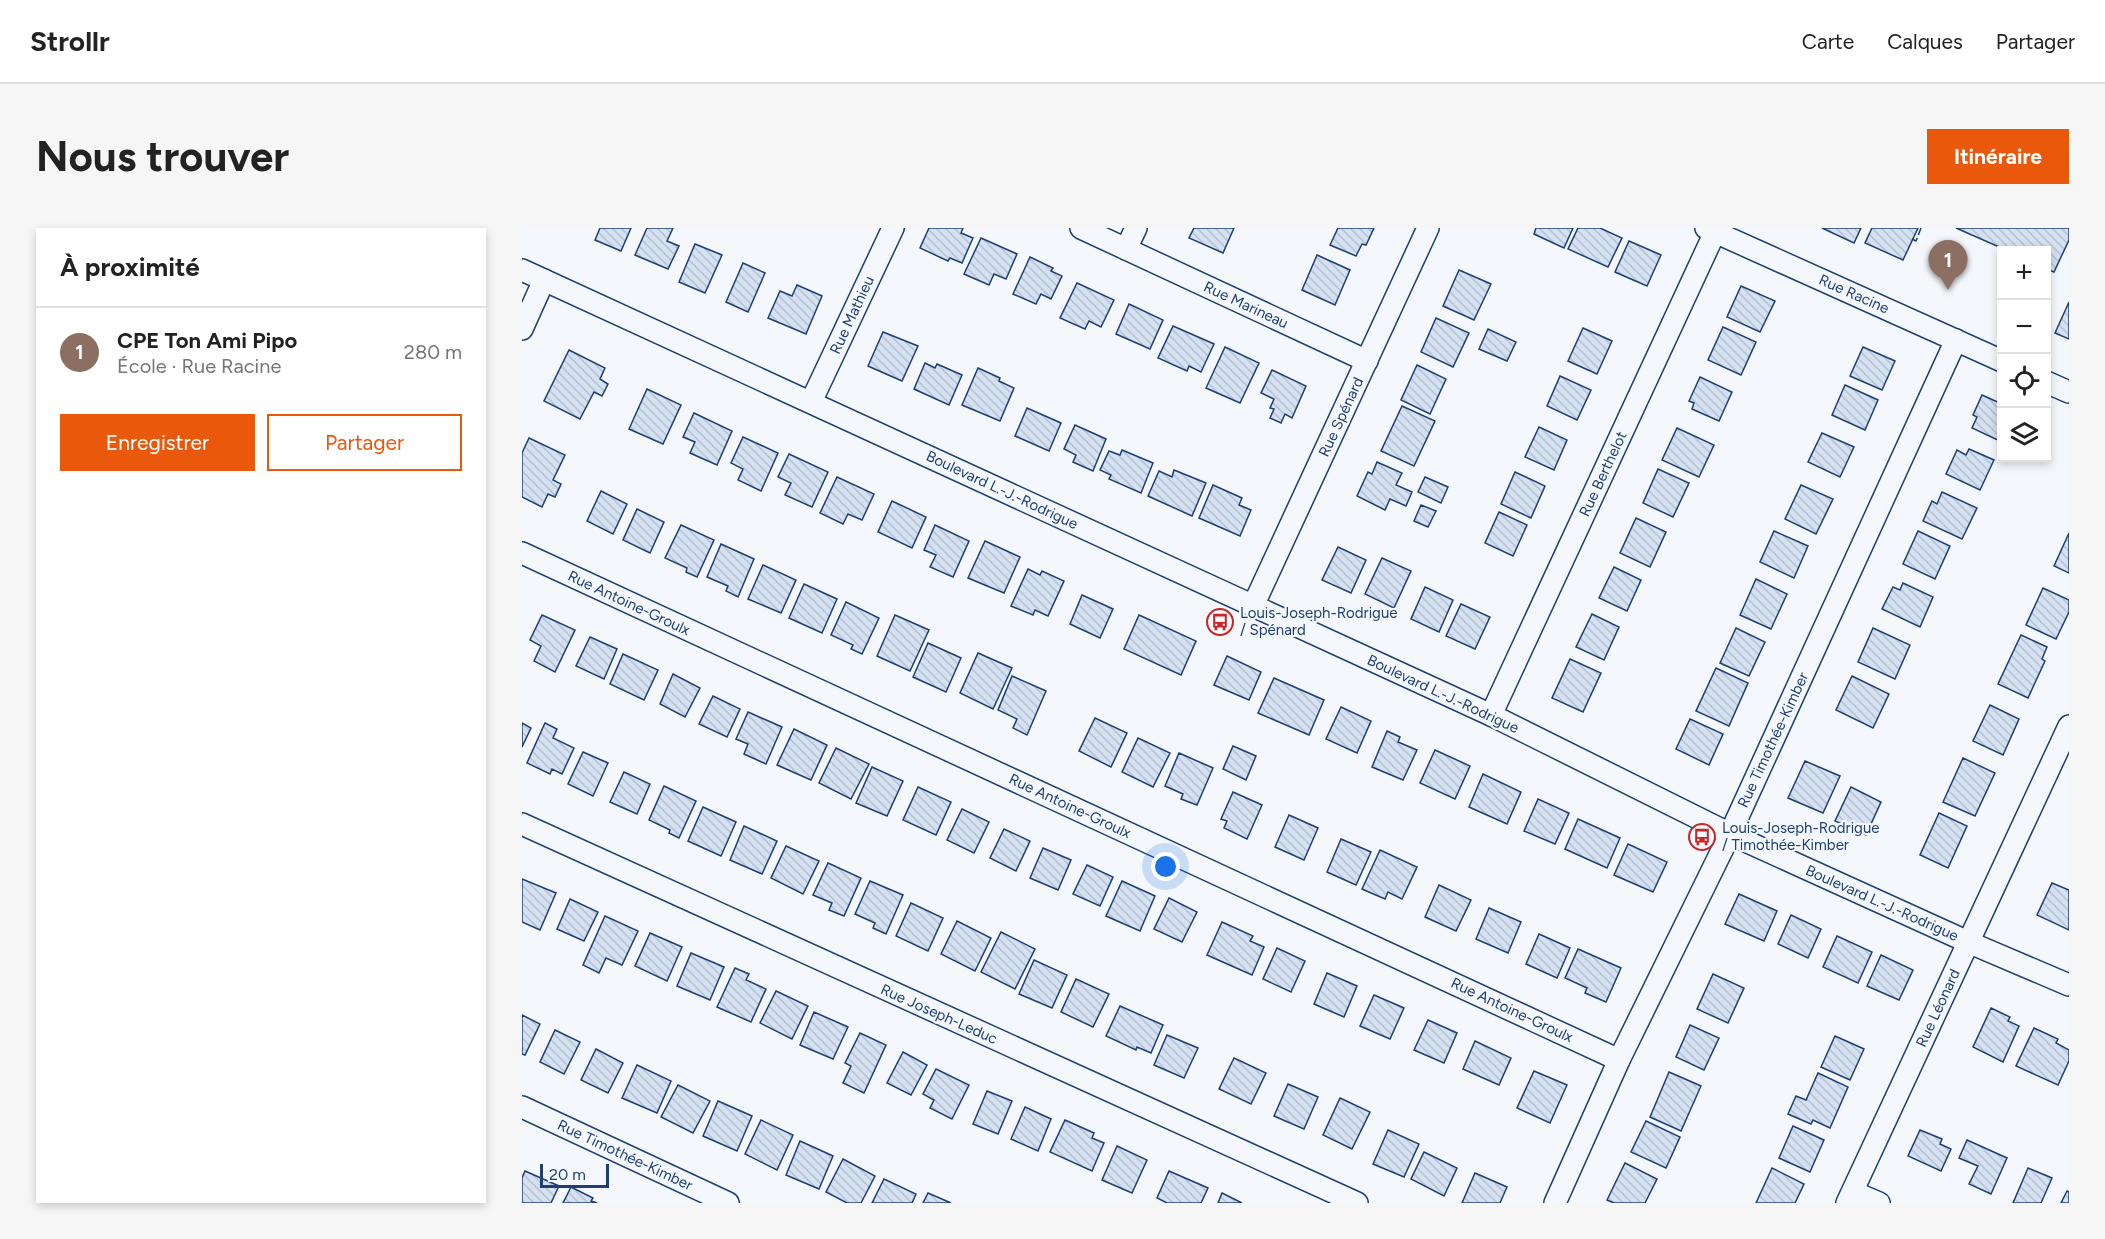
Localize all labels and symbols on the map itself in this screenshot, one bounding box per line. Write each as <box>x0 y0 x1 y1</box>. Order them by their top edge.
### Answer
pin: 1 <box>1928 241 1968 290</box>
street label: Rue Racine <box>1816 271 1892 317</box>
street label: Rue Mathieu <box>826 273 878 357</box>
street label: Rue Marineau <box>1201 278 1291 332</box>
street label: Rue Spénard <box>1315 374 1367 460</box>
street label: Rue Berthelot <box>1575 428 1631 519</box>
street label: Boulevard L.-J.-Rodrigue <box>923 447 1081 533</box>
street label: Rue Antoine-Groulx <box>565 567 693 639</box>
place label: Louis-Joseph-Rodrigue / Spénard <box>1240 604 1398 639</box>
bus stop icon: Louis-Joseph-Rodrigue / Spénard <box>1205 607 1235 637</box>
street label: Boulevard L.-J.-Rodrigue <box>1364 651 1522 737</box>
street label: Rue Timothée-Kimber <box>1734 670 1812 810</box>
street label: Rue Antoine-Groulx <box>1006 770 1134 842</box>
place label: Louis-Joseph-Rodrigue / Timothée-Kimber <box>1722 819 1880 854</box>
bus stop icon: Louis-Joseph-Rodrigue / Timothée-Kimber <box>1687 822 1717 852</box>
your location <box>1151 852 1180 881</box>
street label: Boulevard L.-J.-Rodrigue <box>1803 861 1961 945</box>
street label: Rue Léonard <box>1912 966 1964 1050</box>
street label: Rue Antoine-Groulx <box>1448 974 1576 1046</box>
street label: Rue Joseph-Leduc <box>878 980 1000 1048</box>
street label: Rue Timothée-Kimber <box>555 1116 695 1194</box>
scale bar <box>540 1161 609 1188</box>

